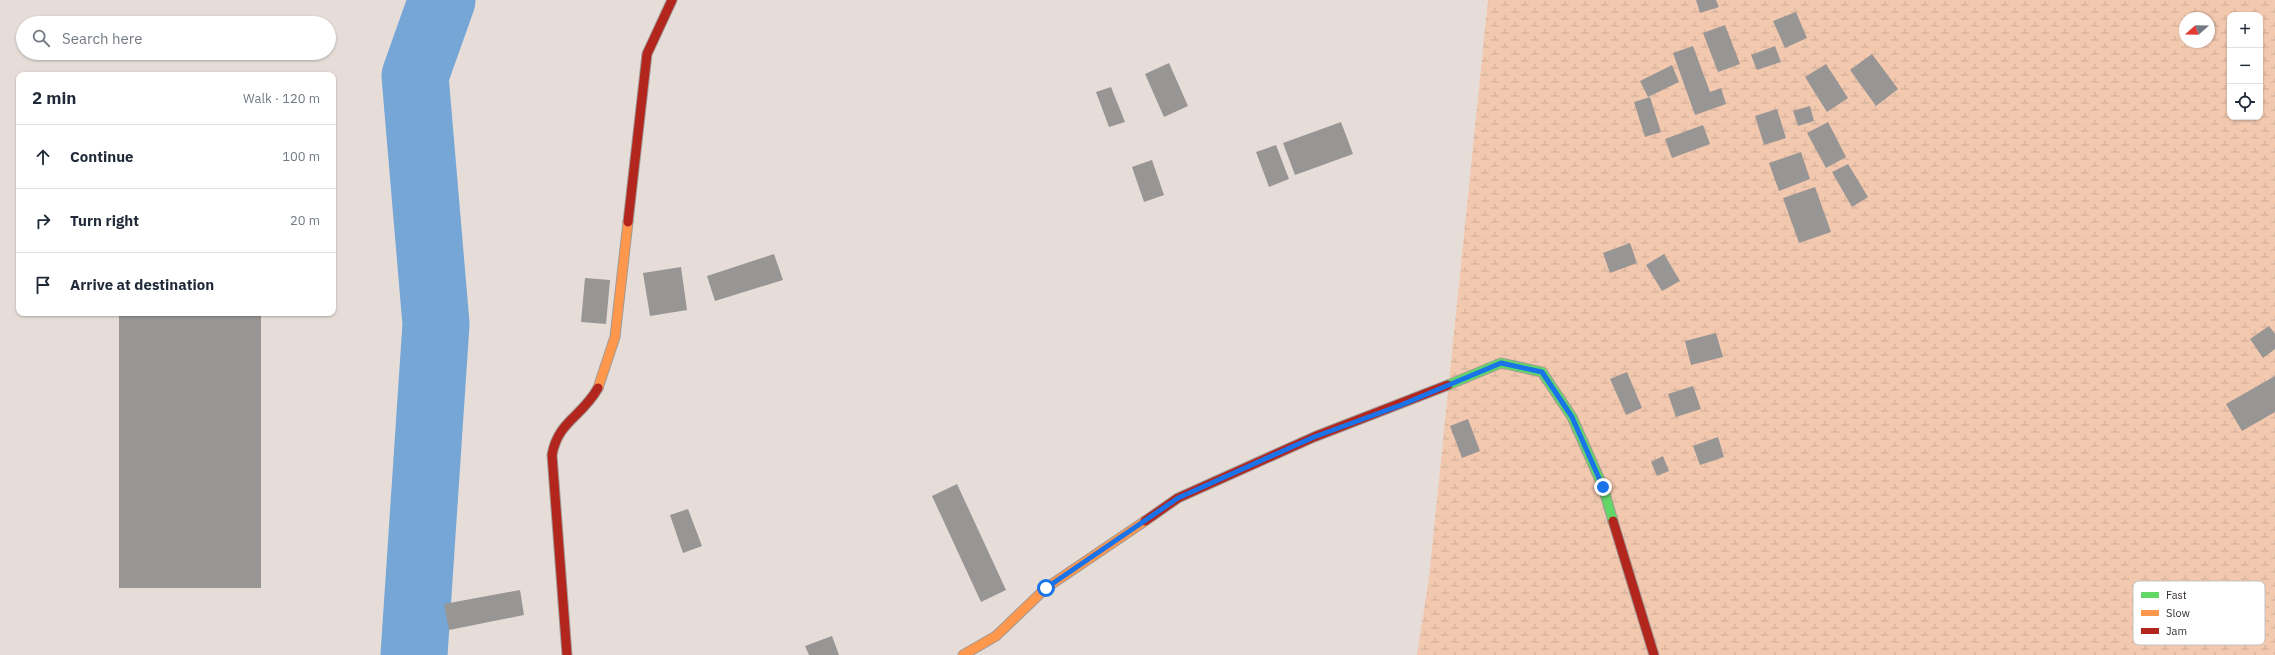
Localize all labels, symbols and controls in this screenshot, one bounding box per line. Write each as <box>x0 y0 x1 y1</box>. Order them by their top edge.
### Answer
north arrow <box>2179 12 2215 48</box>
map controls <box>2227 12 2263 120</box>
button: + <box>2227 12 2263 48</box>
search box <box>16 16 336 60</box>
icon: search <box>30 27 52 49</box>
text: Search here <box>62 29 142 48</box>
button: − <box>2227 48 2263 84</box>
button: locate <box>2227 84 2263 120</box>
text: 2 min <box>32 87 76 109</box>
text: Walk · 120 m <box>243 90 320 107</box>
icon: ahead <box>32 146 54 168</box>
text: Continue <box>70 147 134 166</box>
text: 100 m <box>282 148 320 165</box>
icon: right <box>32 210 54 232</box>
text: Turn right <box>70 211 139 230</box>
text: 20 m <box>290 212 320 229</box>
icon: arrive <box>32 274 54 296</box>
text: Arrive at destination <box>70 275 214 294</box>
route end <box>1594 478 1612 496</box>
route start <box>1037 579 1055 597</box>
legend <box>2133 581 2265 645</box>
text: Fast <box>2166 588 2187 602</box>
text: Slow <box>2166 606 2190 620</box>
text: Jam <box>2166 624 2187 638</box>

